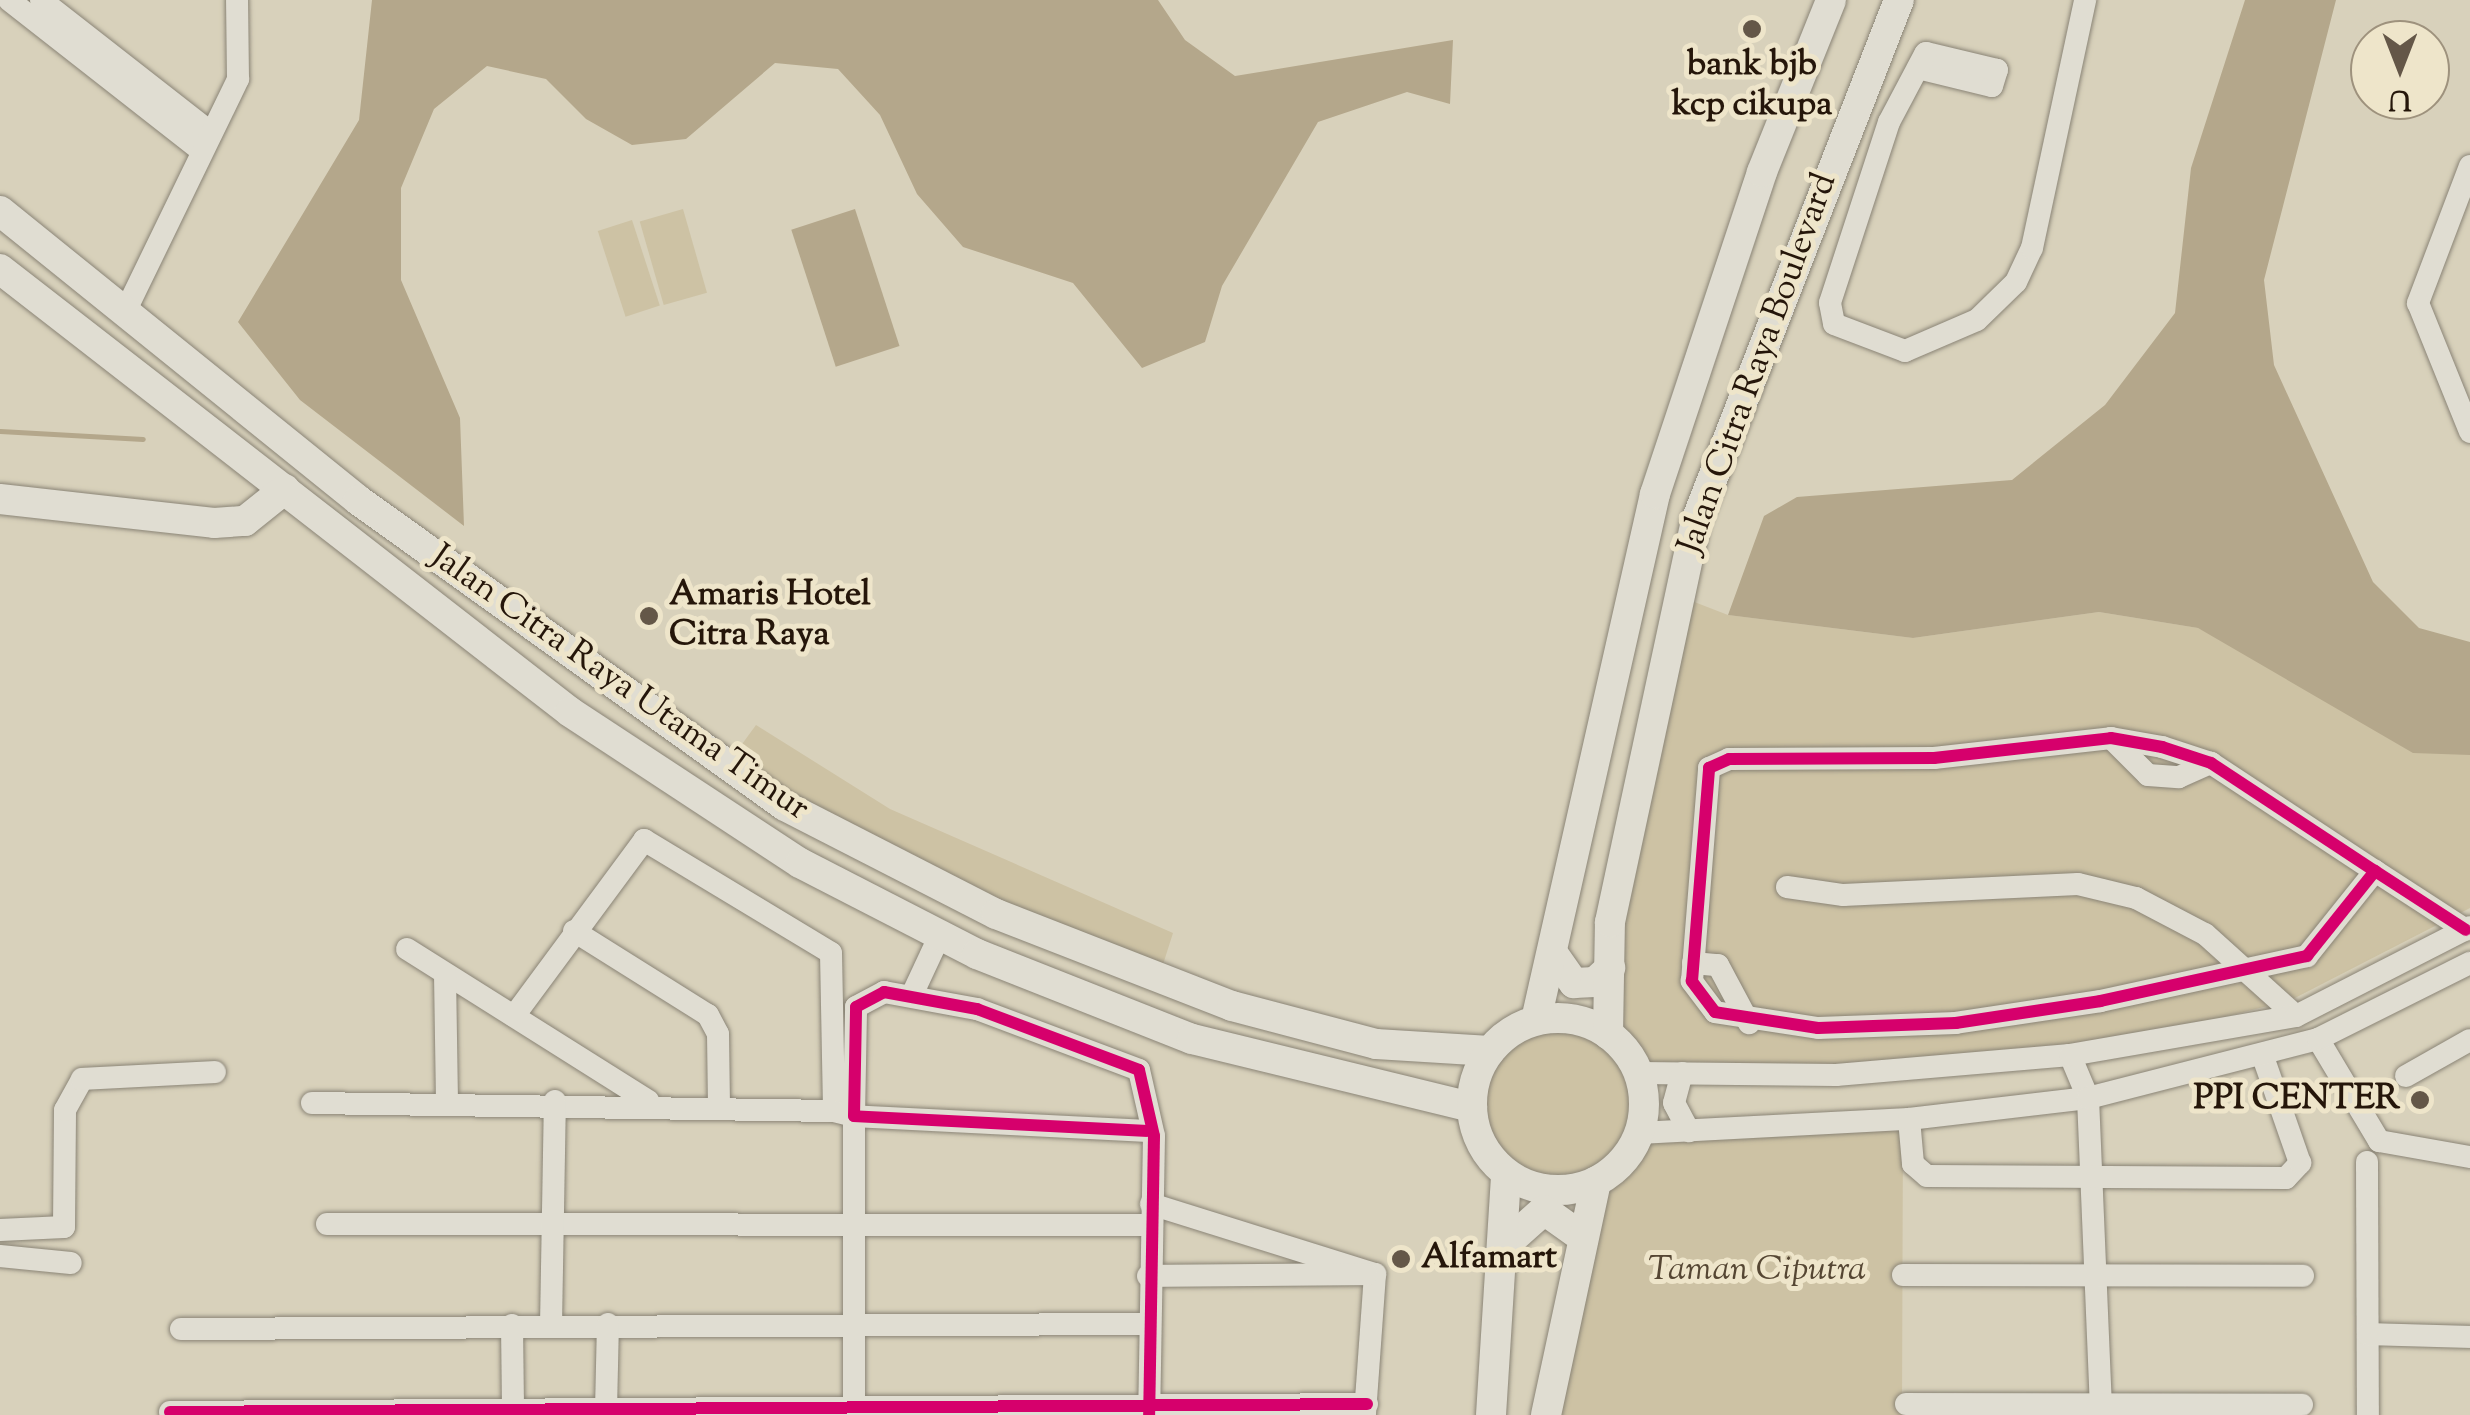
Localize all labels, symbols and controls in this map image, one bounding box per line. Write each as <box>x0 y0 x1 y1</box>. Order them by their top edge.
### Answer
marker: bank bjb kcp cikupa <box>1741 18 1763 40</box>
north arrow <box>2350 20 2450 120</box>
place label: bank bjb kcp cikupa <box>1672 45 1832 127</box>
text: U <box>2389 78 2411 118</box>
street label: Jalan Citra Raya Boulevard <box>1671 168 1847 560</box>
street label: Jalan Citra Raya Utama Timur <box>422 537 816 831</box>
place label: Amaris Hotel Citra Raya <box>669 575 871 657</box>
marker: Amaris Hotel Citra Raya <box>638 605 660 627</box>
place label: PPI CENTER <box>2193 1079 2400 1121</box>
marker: PPI CENTER <box>2409 1089 2431 1111</box>
place label: Alfamart <box>1421 1238 1557 1280</box>
marker: Alfamart <box>1390 1248 1412 1270</box>
park label: Taman Ciputra <box>1648 1250 1866 1292</box>

